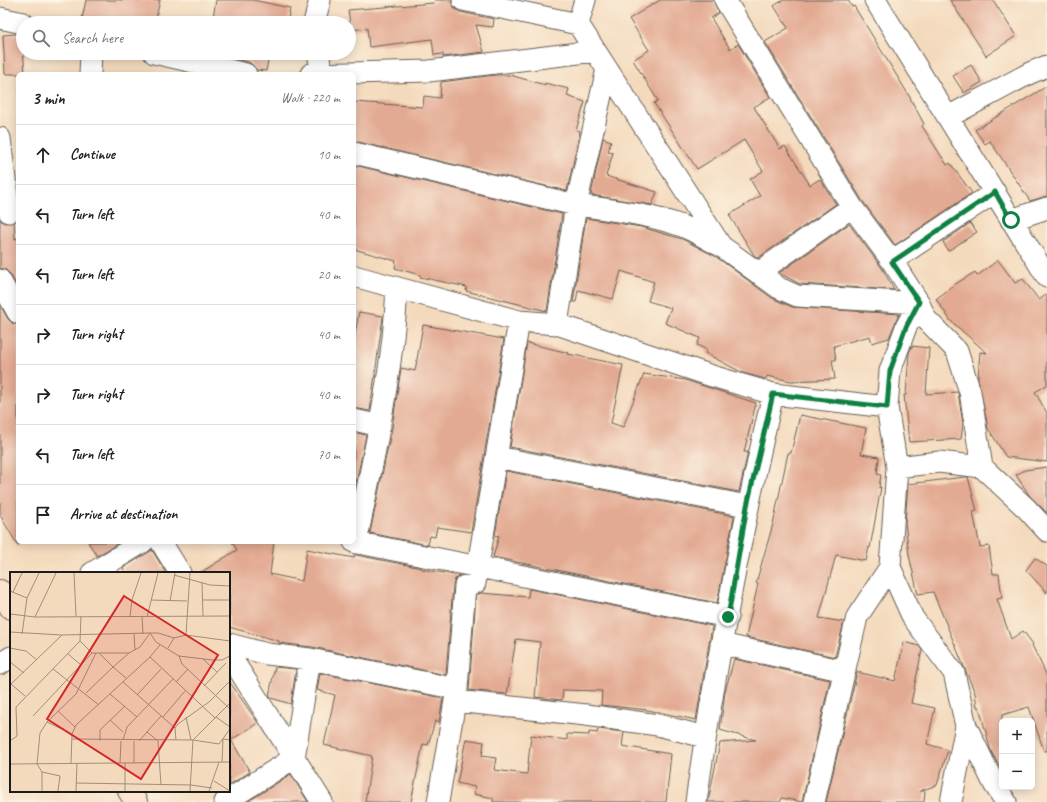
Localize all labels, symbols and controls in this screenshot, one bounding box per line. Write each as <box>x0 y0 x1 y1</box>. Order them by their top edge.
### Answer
search box <box>16 16 356 60</box>
icon: search <box>30 27 52 49</box>
text: Search here <box>62 29 123 48</box>
text: 3 min <box>32 88 65 109</box>
text: Walk · 220 m <box>281 90 340 106</box>
icon: ahead <box>32 144 54 166</box>
text: Continue <box>70 145 115 164</box>
text: 10 m <box>318 147 340 163</box>
icon: left <box>32 204 54 226</box>
text: Turn left <box>70 205 113 224</box>
text: 40 m <box>318 207 340 223</box>
route start <box>1002 211 1020 229</box>
icon: left <box>32 264 54 286</box>
text: Turn left <box>70 265 113 284</box>
text: 20 m <box>318 267 340 283</box>
icon: right <box>32 324 54 346</box>
text: Turn right <box>70 325 123 344</box>
text: 40 m <box>318 327 340 343</box>
icon: right <box>32 384 54 406</box>
text: Turn right <box>70 385 123 404</box>
text: 40 m <box>318 387 340 403</box>
icon: left <box>32 444 54 466</box>
text: Turn left <box>70 445 113 464</box>
text: 70 m <box>318 447 340 463</box>
icon: arrive <box>32 504 54 526</box>
text: Arrive at destination <box>70 505 177 524</box>
inset map <box>10 572 230 792</box>
route end <box>719 608 737 626</box>
map controls <box>999 718 1035 790</box>
button: + <box>999 718 1035 754</box>
button: − <box>999 754 1035 790</box>

